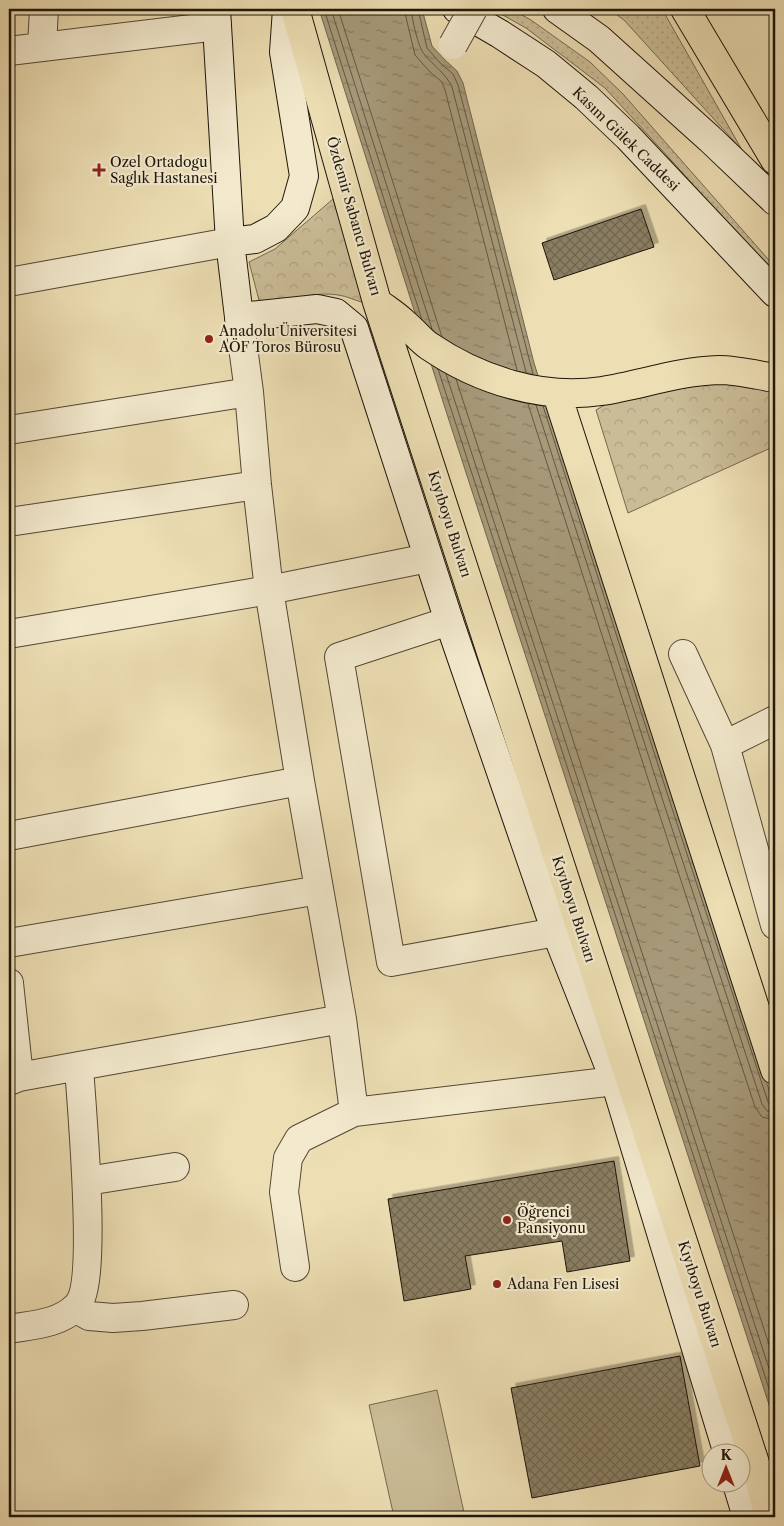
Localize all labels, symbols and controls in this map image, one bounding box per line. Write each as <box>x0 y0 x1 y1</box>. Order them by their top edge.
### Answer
street label: Kasım Gülek Caddesi <box>569 83 683 195</box>
street label: Özdemir Sabancı Bulvarı <box>323 134 385 298</box>
place label: Ozel Ortadogu Saglık Hastanesi <box>110 153 218 187</box>
marker: Ozel Ortadogu Saglık Hastanesi <box>92 163 106 177</box>
place label: Anadolu Üniversitesi AÖF Toros Bürosu <box>218 322 357 356</box>
marker: Anadolu Üniversitesi AÖF Toros Bürosu <box>203 333 215 345</box>
street label: Kıyıboyu Bulvarı <box>424 468 476 580</box>
street label: Kıyıboyu Bulvarı <box>548 853 600 965</box>
place label: Öğrenci Pansiyonu <box>517 1203 586 1237</box>
marker: Öğrenci Pansiyonu <box>501 1214 513 1226</box>
street label: Kıyıboyu Bulvarı <box>674 1238 726 1350</box>
place label: Adana Fen Lisesi <box>506 1275 619 1293</box>
marker: Adana Fen Lisesi <box>491 1278 503 1290</box>
north arrow <box>702 1444 752 1494</box>
text: K <box>720 1446 732 1464</box>

